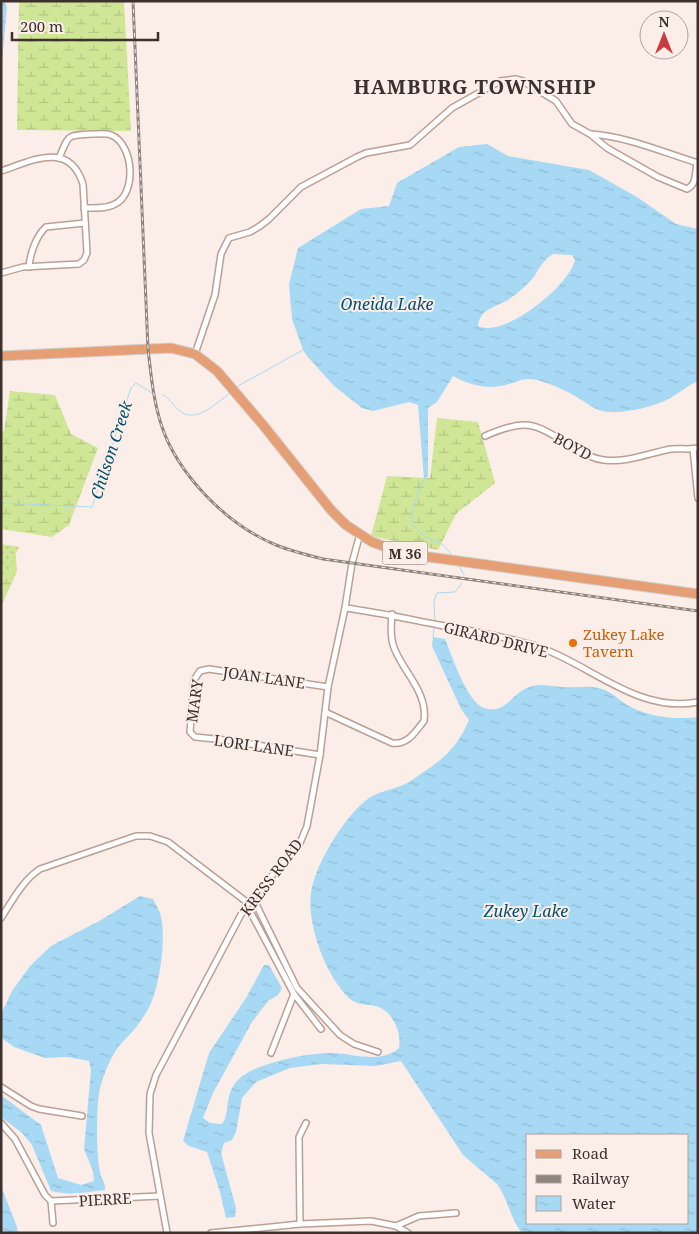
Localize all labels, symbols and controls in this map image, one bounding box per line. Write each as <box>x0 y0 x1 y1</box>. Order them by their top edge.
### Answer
scale bar <box>12 10 159 42</box>
north arrow <box>639 10 689 60</box>
text: N <box>658 12 670 31</box>
text: 200 m <box>20 16 63 36</box>
district label: HAMBURG TOWNSHIP <box>353 73 597 100</box>
water label: Oneida Lake <box>341 293 434 315</box>
water label: Chilson Creek <box>85 397 137 502</box>
street label: BOYD <box>550 428 596 464</box>
road number: M 36 <box>382 542 428 564</box>
street label: GIRARD DRIVE <box>442 616 550 662</box>
place label: Zukey Lake Tavern <box>583 624 665 661</box>
marker: Zukey Lake Tavern <box>567 637 579 649</box>
street label: JOAN LANE <box>221 661 306 693</box>
street label: MARY <box>181 678 207 724</box>
street label: LORI LANE <box>213 729 295 761</box>
street label: KRESS ROAD <box>235 834 307 920</box>
water label: Zukey Lake <box>483 900 568 922</box>
legend <box>526 1134 689 1224</box>
text: Road <box>572 1143 608 1163</box>
text: Railway <box>572 1168 630 1188</box>
street label: PIERRE <box>78 1188 132 1210</box>
text: Water <box>572 1193 615 1213</box>

